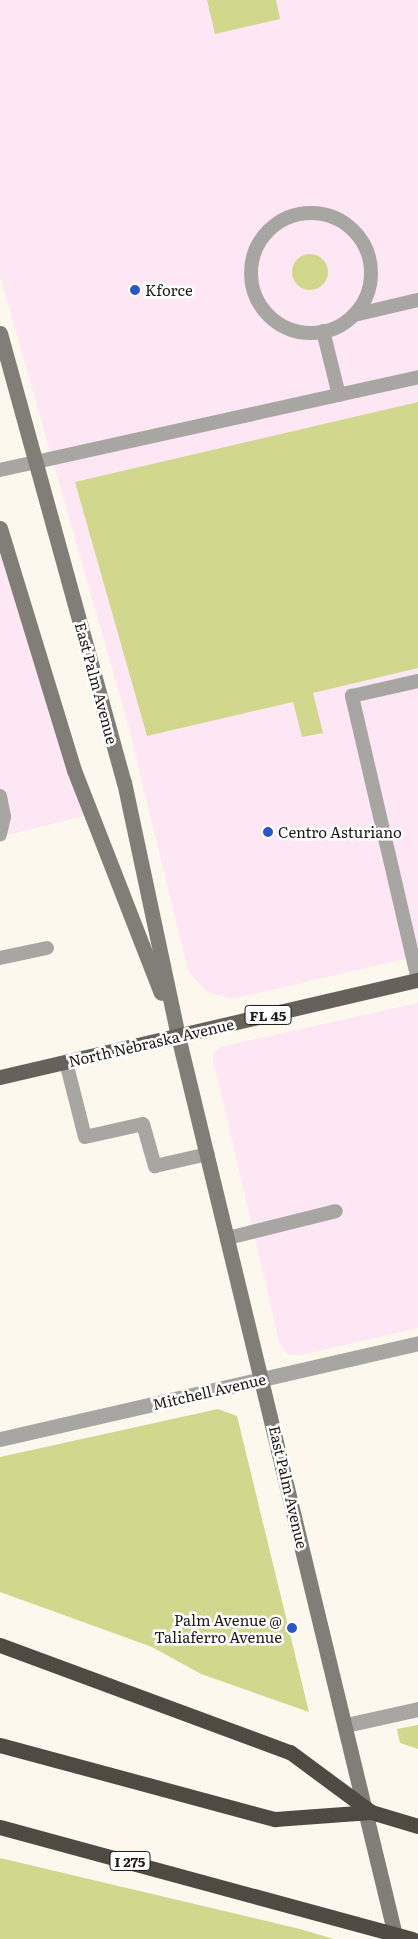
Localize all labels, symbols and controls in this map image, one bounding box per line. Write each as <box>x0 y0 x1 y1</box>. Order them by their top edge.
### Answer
place label: Kforce <box>145 281 193 299</box>
marker: Kforce <box>129 284 141 296</box>
street label: East Palm Avenue <box>72 620 122 746</box>
place label: Centro Asturiano <box>278 823 402 841</box>
marker: Centro Asturiano <box>262 826 274 838</box>
road number: FL 45 <box>244 1004 292 1026</box>
street label: North Nebraska Avenue <box>67 1014 235 1070</box>
street label: Mitchell Avenue <box>150 1369 268 1413</box>
street label: East Palm Avenue <box>266 1424 312 1550</box>
place label: Palm Avenue @ Taliaferro Avenue <box>154 1610 282 1645</box>
marker: Palm Avenue @ Taliaferro Avenue <box>286 1622 298 1634</box>
road number: I 275 <box>109 1850 151 1872</box>

